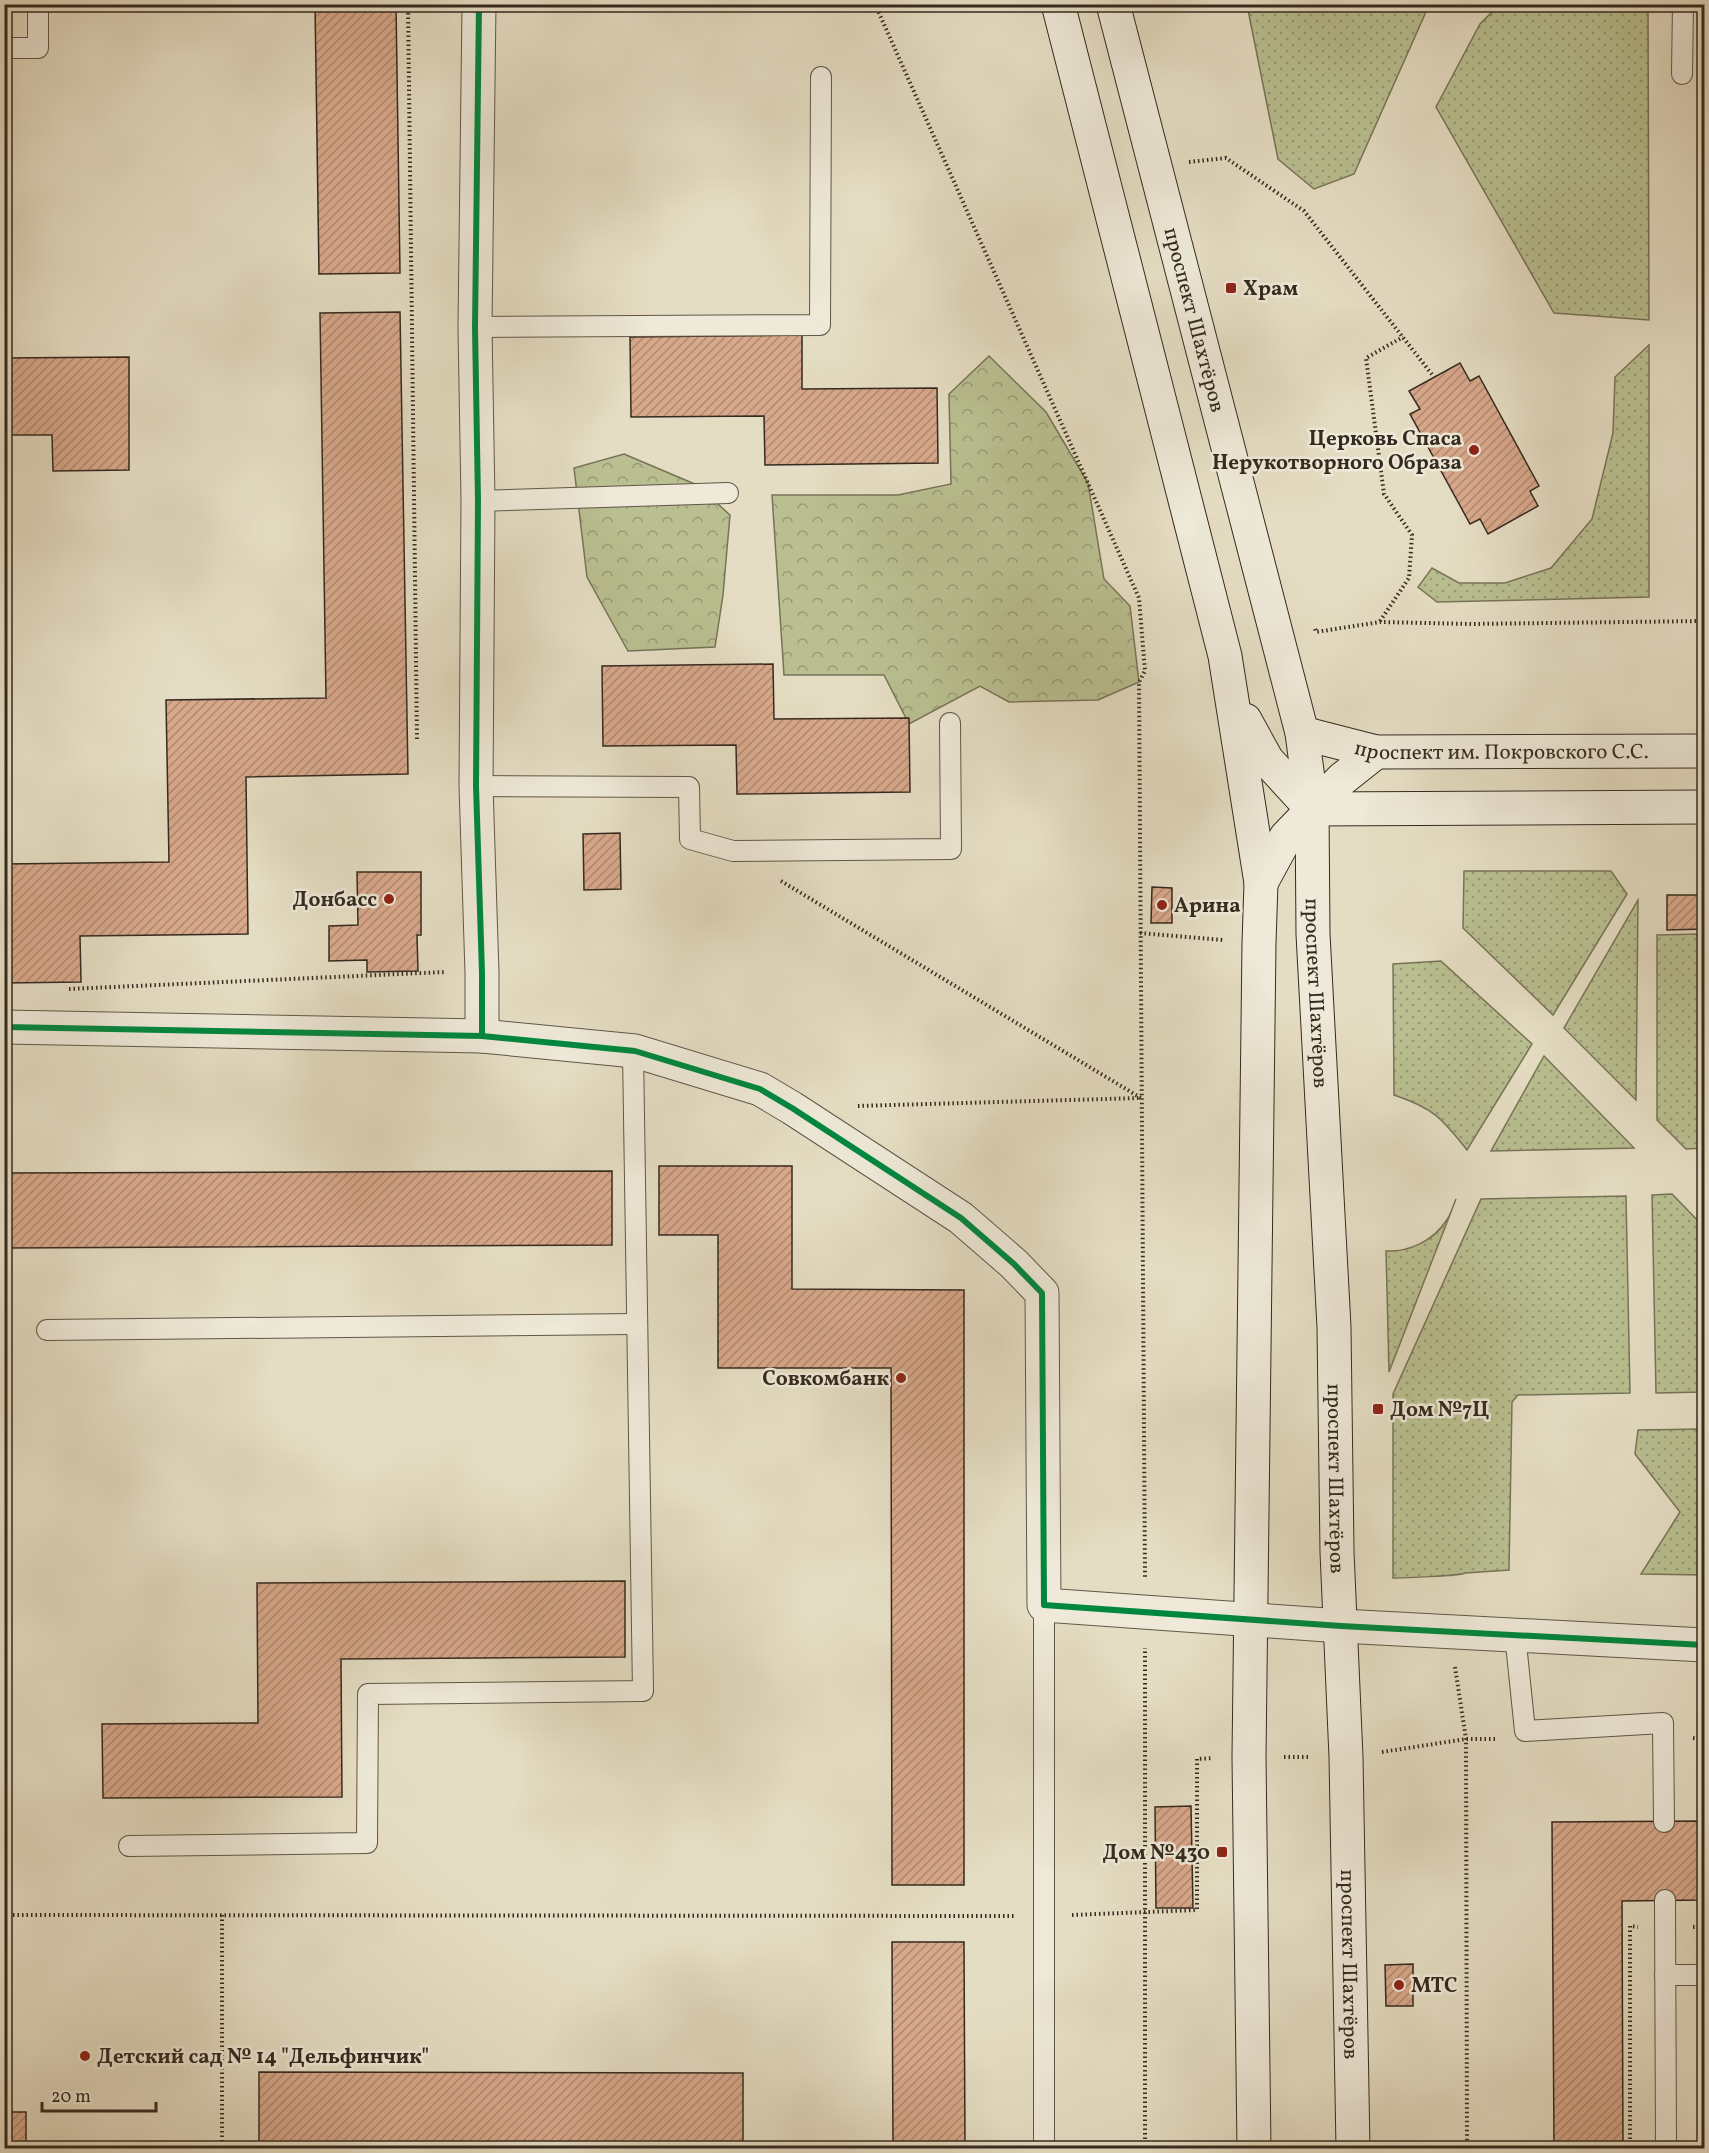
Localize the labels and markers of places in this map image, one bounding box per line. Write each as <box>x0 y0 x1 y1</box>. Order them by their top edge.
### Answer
place label: Храм <box>1243 275 1298 304</box>
marker: Храм <box>1224 281 1238 295</box>
place label: Церковь Спаса Нерукотворного Образа <box>1212 425 1462 478</box>
marker: Церковь Спаса Нерукотворного Образа <box>1467 443 1481 457</box>
place label: Донбасс <box>293 886 377 915</box>
marker: Донбасс <box>382 892 396 906</box>
place label: Арина <box>1174 892 1241 921</box>
marker: Арина <box>1155 898 1169 912</box>
place label: Совкомбанк <box>762 1365 889 1394</box>
marker: Совкомбанк <box>894 1371 908 1385</box>
place label: Дом №7Ц <box>1390 1396 1490 1425</box>
marker: Дом №7Ц <box>1371 1402 1385 1416</box>
place label: Дом №430 <box>1102 1839 1210 1868</box>
marker: Дом №430 <box>1215 1845 1229 1859</box>
place label: МТС <box>1411 1972 1457 2001</box>
marker: МТС <box>1392 1978 1406 1992</box>
place label: Детский сад № 14 "Дельфинчик" <box>97 2043 429 2072</box>
marker: Детский сад № 14 "Дельфинчик" <box>78 2049 92 2063</box>

